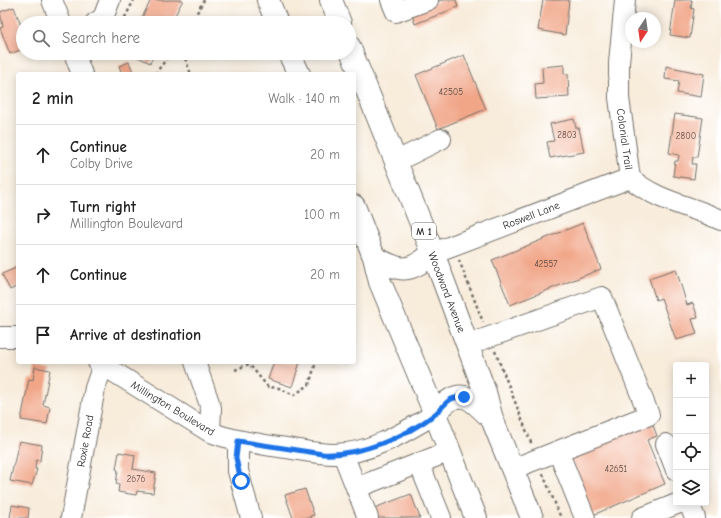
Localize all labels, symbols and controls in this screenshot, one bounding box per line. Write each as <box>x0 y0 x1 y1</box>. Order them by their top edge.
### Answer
north arrow <box>625 12 661 48</box>
search box <box>16 16 356 60</box>
icon: search <box>30 27 52 49</box>
text: Search here <box>62 29 140 47</box>
house number: 42505 <box>439 87 463 97</box>
text: 2 min <box>32 89 73 108</box>
text: Walk · 140 m <box>268 91 340 106</box>
street label: Colonial Trail <box>614 108 635 170</box>
house number: 2803 <box>557 130 577 140</box>
house number: 2800 <box>676 131 696 141</box>
text: Continue <box>70 138 127 156</box>
icon: ahead <box>32 144 54 166</box>
text: 20 m <box>310 147 340 162</box>
text: Colby Drive <box>70 156 133 171</box>
text: Turn right <box>70 198 136 216</box>
street label: Roswell Lane <box>501 199 562 232</box>
icon: right <box>32 204 54 226</box>
text: 100 m <box>304 207 340 222</box>
text: Millington Boulevard <box>70 216 183 231</box>
road number: M 1 <box>412 223 436 239</box>
street label: Woodward Avenue <box>425 250 468 335</box>
house number: 42557 <box>534 259 558 269</box>
icon: ahead <box>32 264 54 286</box>
text: Continue <box>70 266 127 284</box>
text: 20 m <box>310 267 340 282</box>
icon: arrive <box>32 324 54 346</box>
text: Arrive at destination <box>70 326 201 344</box>
map controls <box>673 362 709 506</box>
button: + <box>673 362 709 398</box>
street label: Millington Boulevard <box>128 378 217 439</box>
route end <box>455 388 473 406</box>
button: − <box>673 398 709 434</box>
street label: Roxie Road <box>75 414 96 468</box>
button: locate <box>673 434 709 470</box>
house number: 42651 <box>605 464 628 474</box>
button: layers <box>673 470 709 506</box>
route start <box>232 472 250 490</box>
house number: 2676 <box>127 474 145 484</box>

